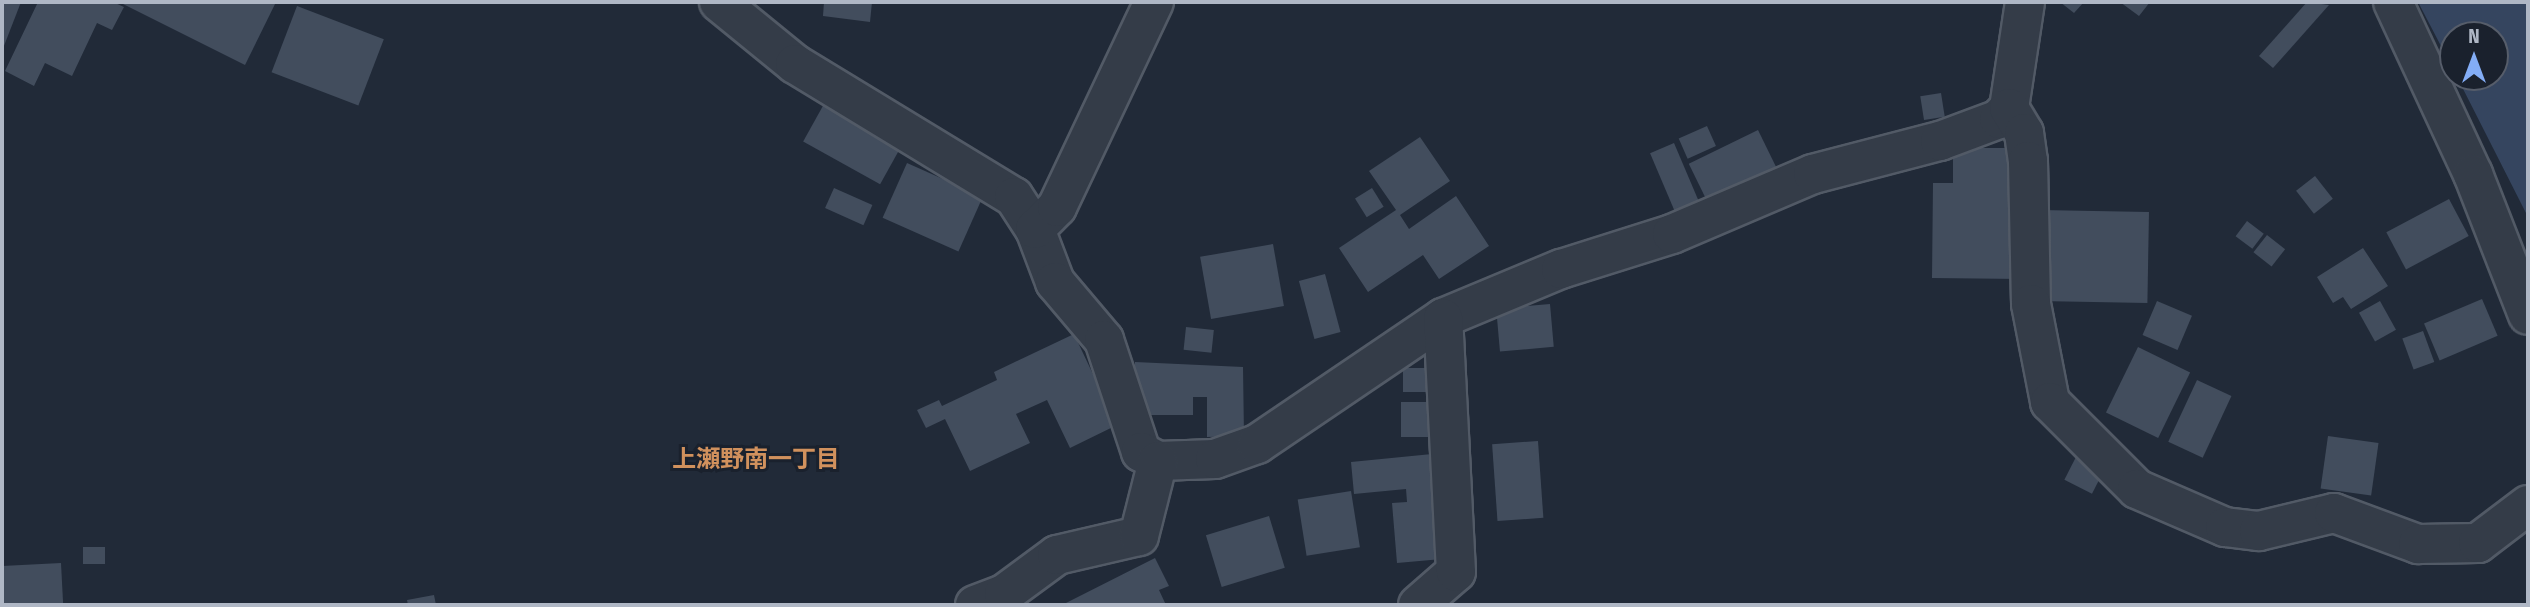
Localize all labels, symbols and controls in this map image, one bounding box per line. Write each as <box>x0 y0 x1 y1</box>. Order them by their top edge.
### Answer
north arrow <box>2439 21 2509 91</box>
text: N <box>2468 25 2480 48</box>
district label: 上瀬野南一丁目 <box>672 446 840 474</box>

